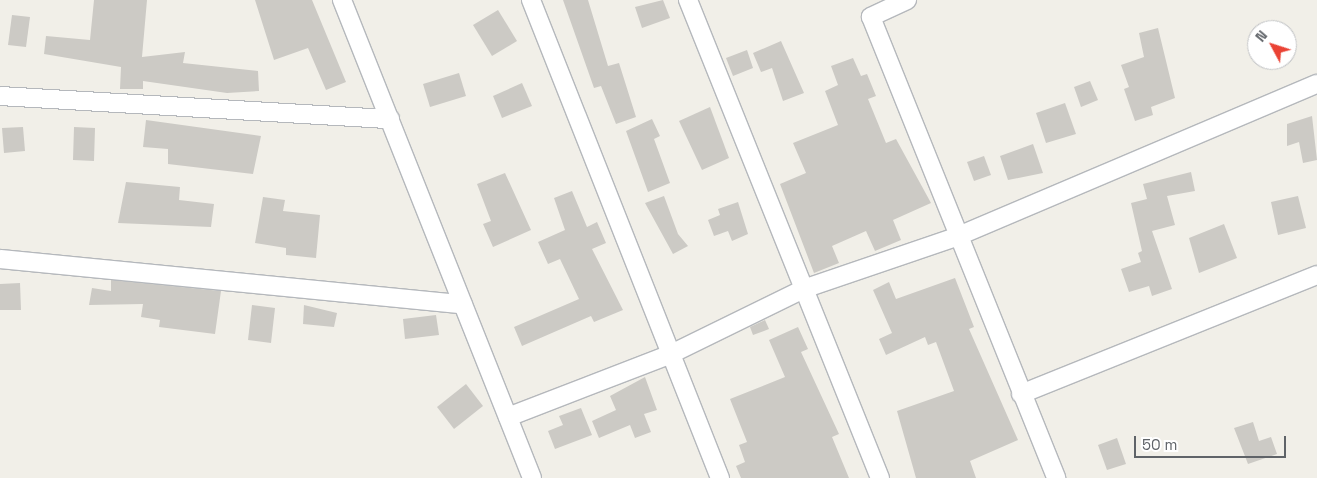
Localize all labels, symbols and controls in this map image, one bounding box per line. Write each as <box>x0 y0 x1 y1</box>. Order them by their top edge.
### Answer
north arrow <box>1247 20 1297 70</box>
text: N <box>1251 27 1271 45</box>
scale bar <box>1137 426 1290 458</box>
text: 50 m <box>1142 435 1177 454</box>

